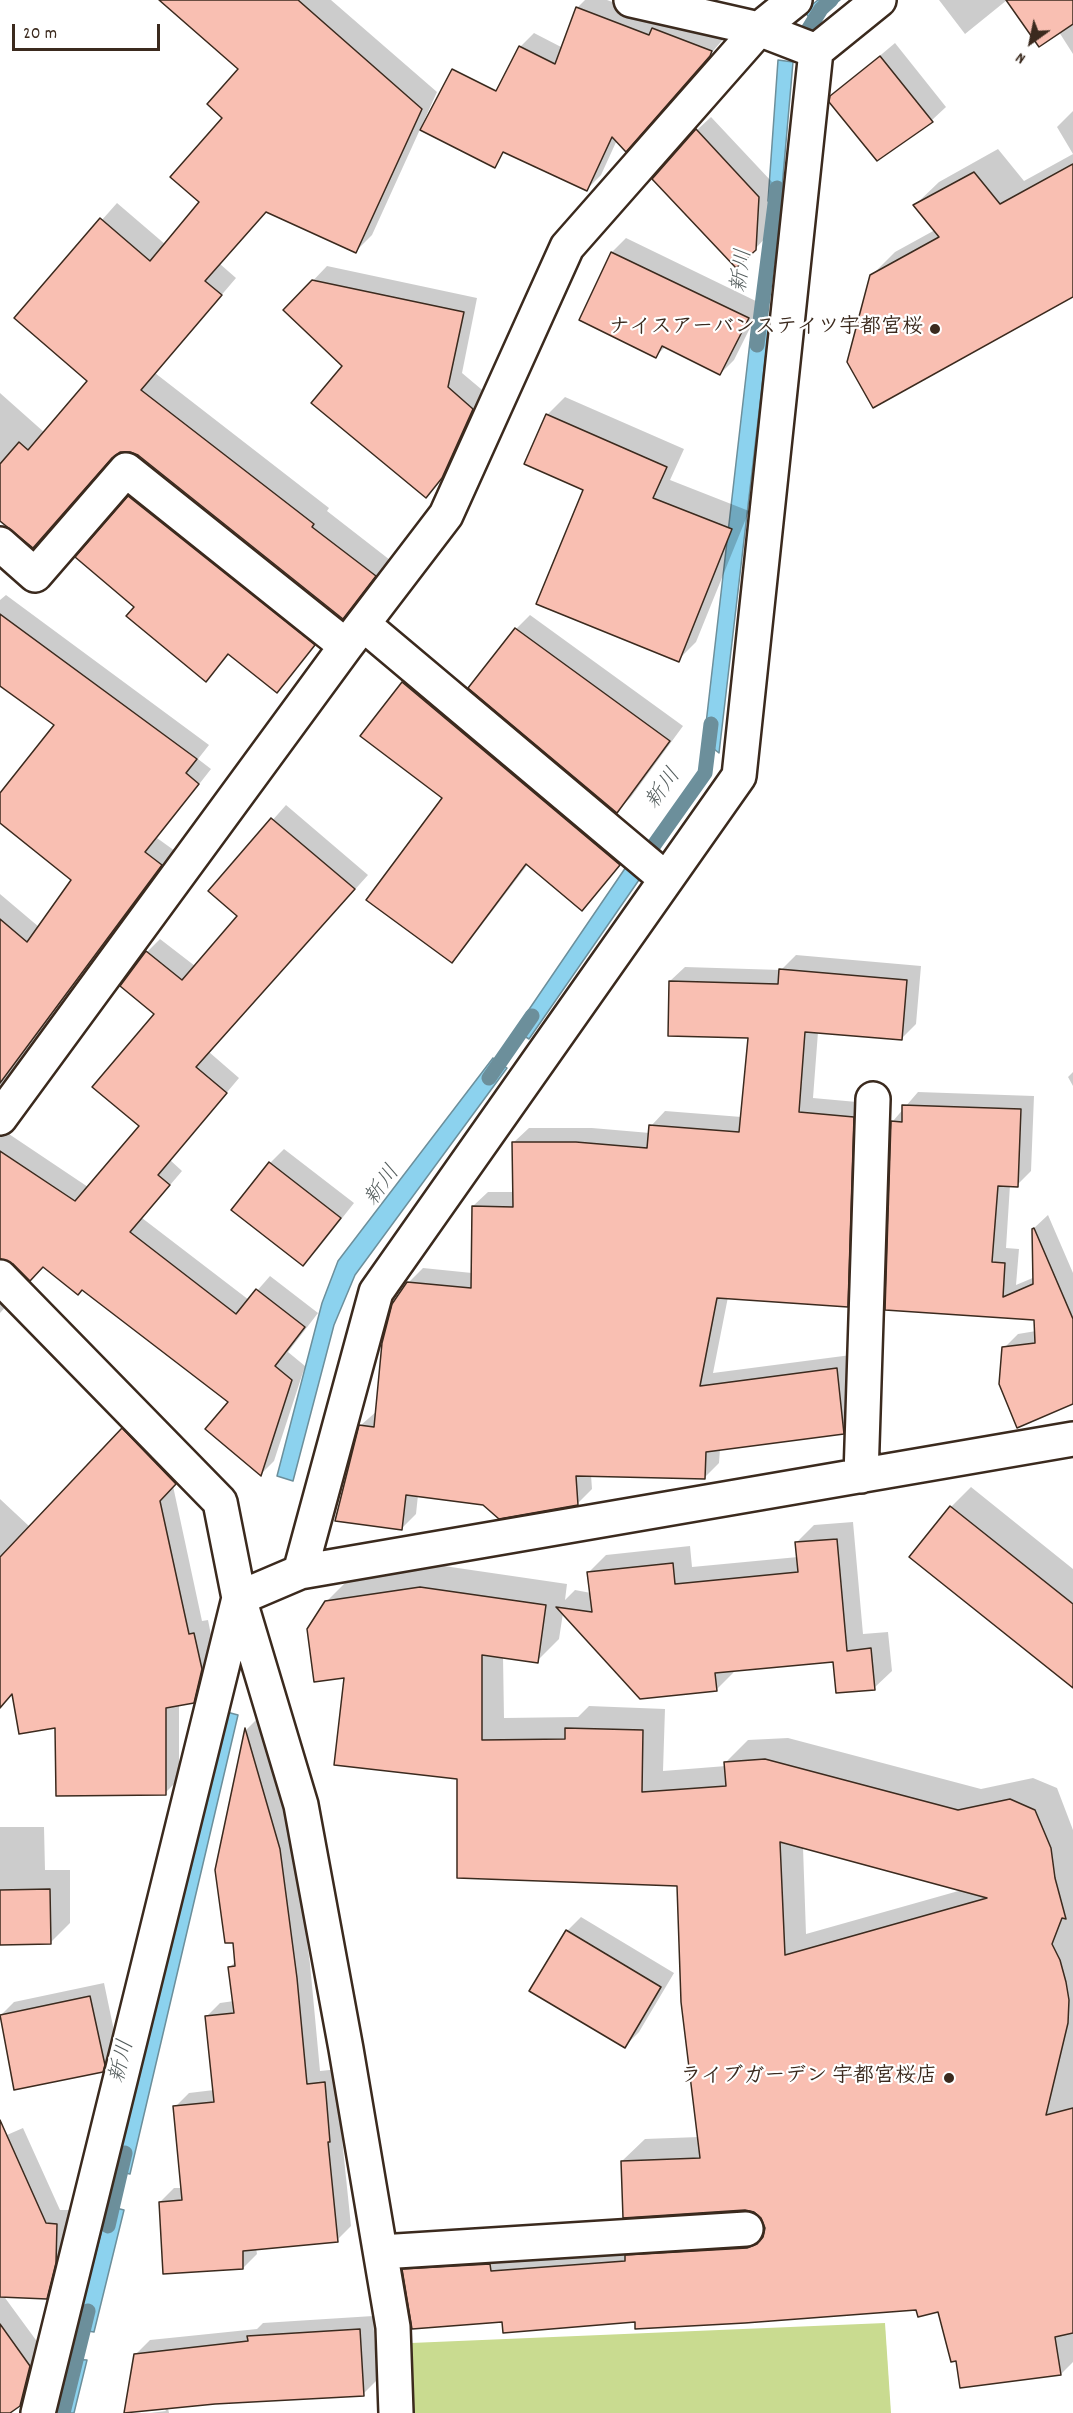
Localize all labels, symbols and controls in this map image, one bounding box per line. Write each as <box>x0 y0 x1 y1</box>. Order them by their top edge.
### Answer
scale bar <box>15 12 164 50</box>
north arrow <box>1001 12 1061 72</box>
text: 20 m <box>23 22 57 47</box>
text: N <box>1011 46 1031 69</box>
water label: 新川 <box>728 248 760 294</box>
place label: ナイスアーバンステイツ宇都宮桜 <box>609 316 923 342</box>
marker: ナイスアーバンステイツ宇都宮桜 <box>928 322 942 336</box>
water label: 新川 <box>642 764 688 816</box>
water label: 新川 <box>361 1161 407 1213</box>
water label: 新川 <box>106 2038 142 2086</box>
place label: ライブガーデン 宇都宮桜店 <box>680 2065 937 2091</box>
marker: ライブガーデン 宇都宮桜店 <box>942 2071 956 2085</box>

